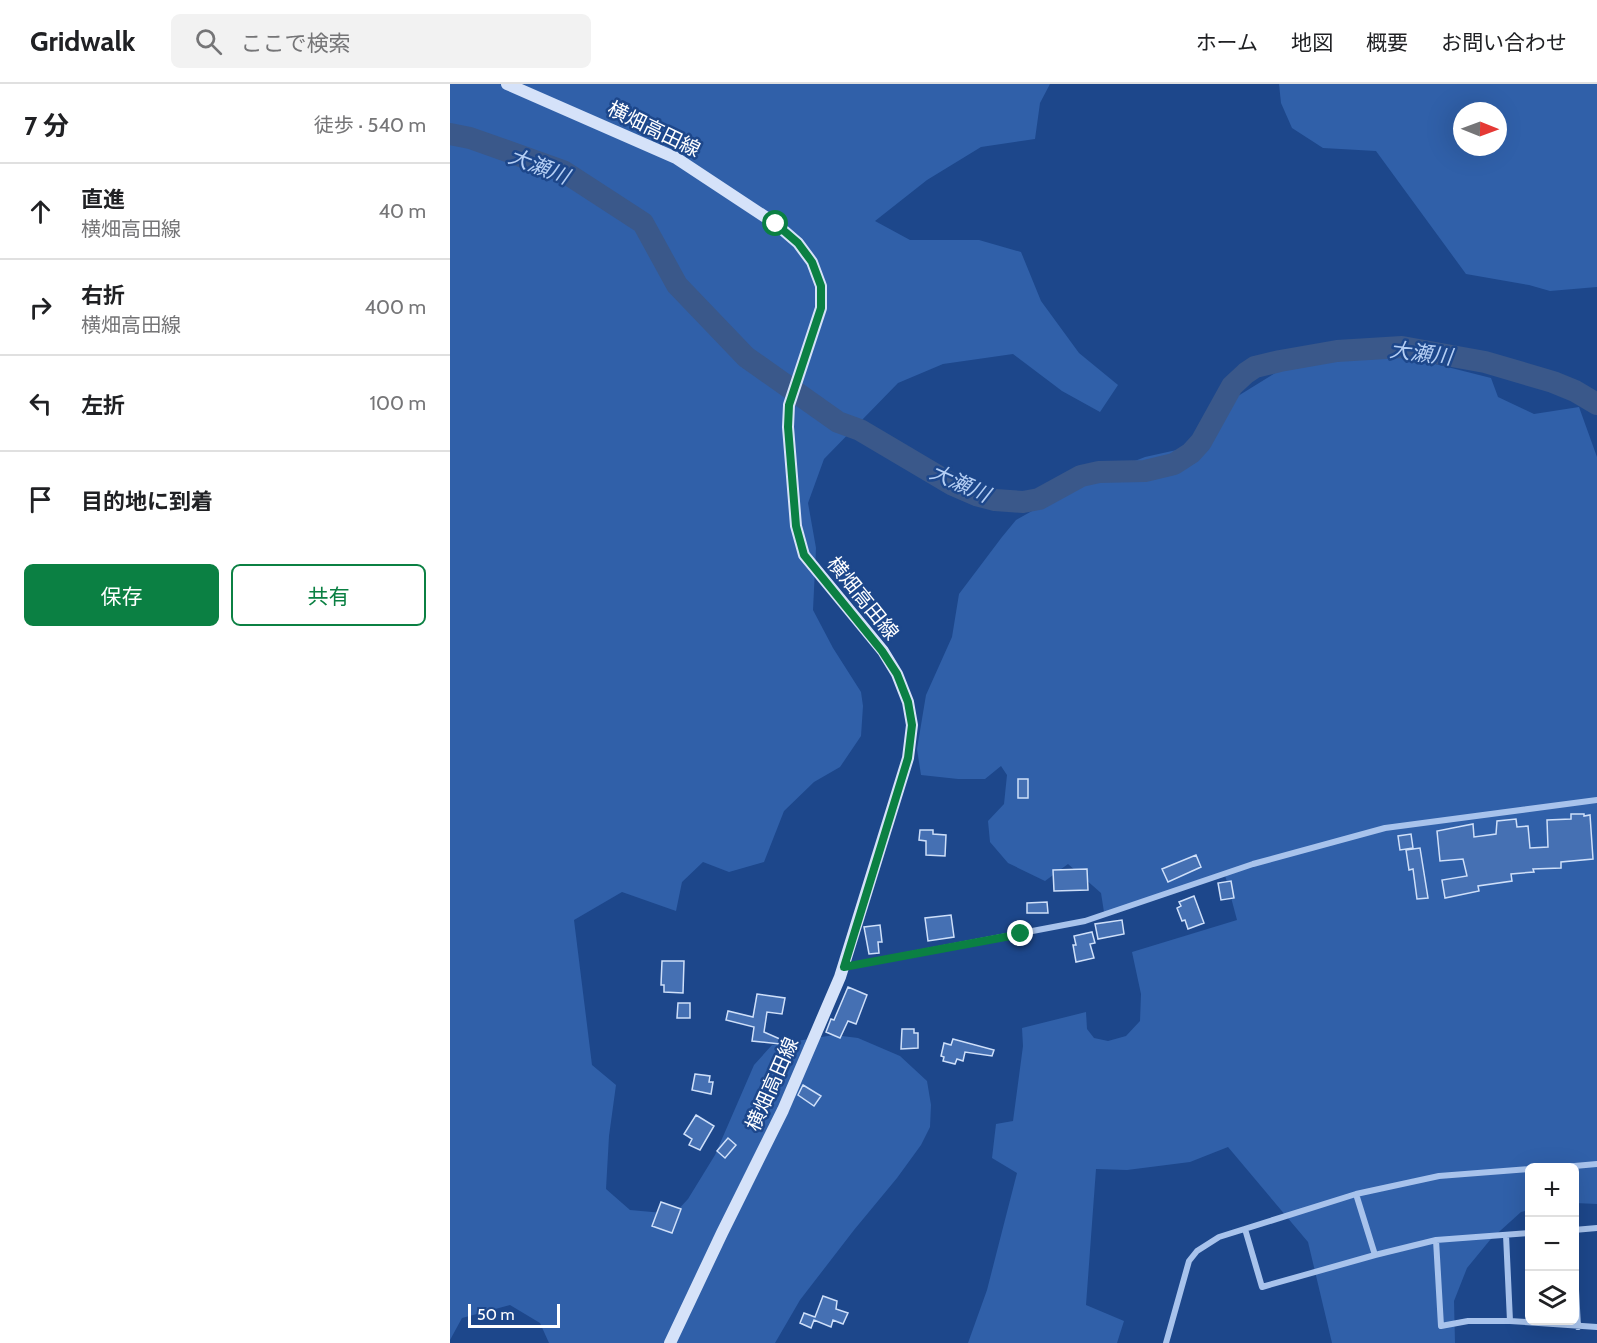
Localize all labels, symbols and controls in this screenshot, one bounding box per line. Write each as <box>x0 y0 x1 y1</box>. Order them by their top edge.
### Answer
search box <box>171 14 591 68</box>
text: Gridwalk <box>30 24 135 58</box>
icon: search <box>192 25 225 58</box>
text: ここで検索 <box>240 30 350 57</box>
text: ホーム <box>1196 30 1258 55</box>
text: 地図 <box>1291 30 1333 55</box>
text: 概要 <box>1366 30 1408 55</box>
text: お問い合わせ <box>1441 30 1567 55</box>
street label: 横畑高田線 <box>604 96 704 162</box>
north arrow <box>1453 102 1507 156</box>
text: 7 分 <box>24 110 69 142</box>
text: 徒歩 · 540 m <box>314 113 426 137</box>
water label: 大瀬川 <box>505 143 575 190</box>
text: 直進 <box>81 186 125 213</box>
icon: ahead <box>24 195 57 228</box>
text: 40 m <box>378 199 426 223</box>
route start <box>762 210 788 236</box>
text: 横畑高田線 <box>81 217 181 241</box>
text: 右折 <box>81 282 125 309</box>
icon: right <box>24 291 57 324</box>
text: 400 m <box>364 295 426 319</box>
text: 横畑高田線 <box>81 313 181 337</box>
water label: 大瀬川 <box>1388 337 1456 369</box>
icon: left <box>24 387 57 420</box>
text: 100 m <box>370 391 426 415</box>
text: 左折 <box>81 392 125 419</box>
water label: 大瀬川 <box>926 459 996 508</box>
icon: arrive <box>24 483 57 516</box>
text: 目的地に到着 <box>81 488 213 515</box>
street label: 横畑高田線 <box>822 552 904 644</box>
button: 保存 <box>24 564 219 626</box>
button: 共有 <box>231 564 426 626</box>
route end <box>1007 920 1033 946</box>
street label: 横畑高田線 <box>741 1033 803 1135</box>
map controls <box>1525 1163 1579 1325</box>
button: + <box>1525 1163 1579 1217</box>
button: − <box>1525 1217 1579 1271</box>
button: layers <box>1525 1271 1579 1325</box>
scale bar <box>468 1301 560 1328</box>
text: 50 m <box>477 1305 514 1324</box>

